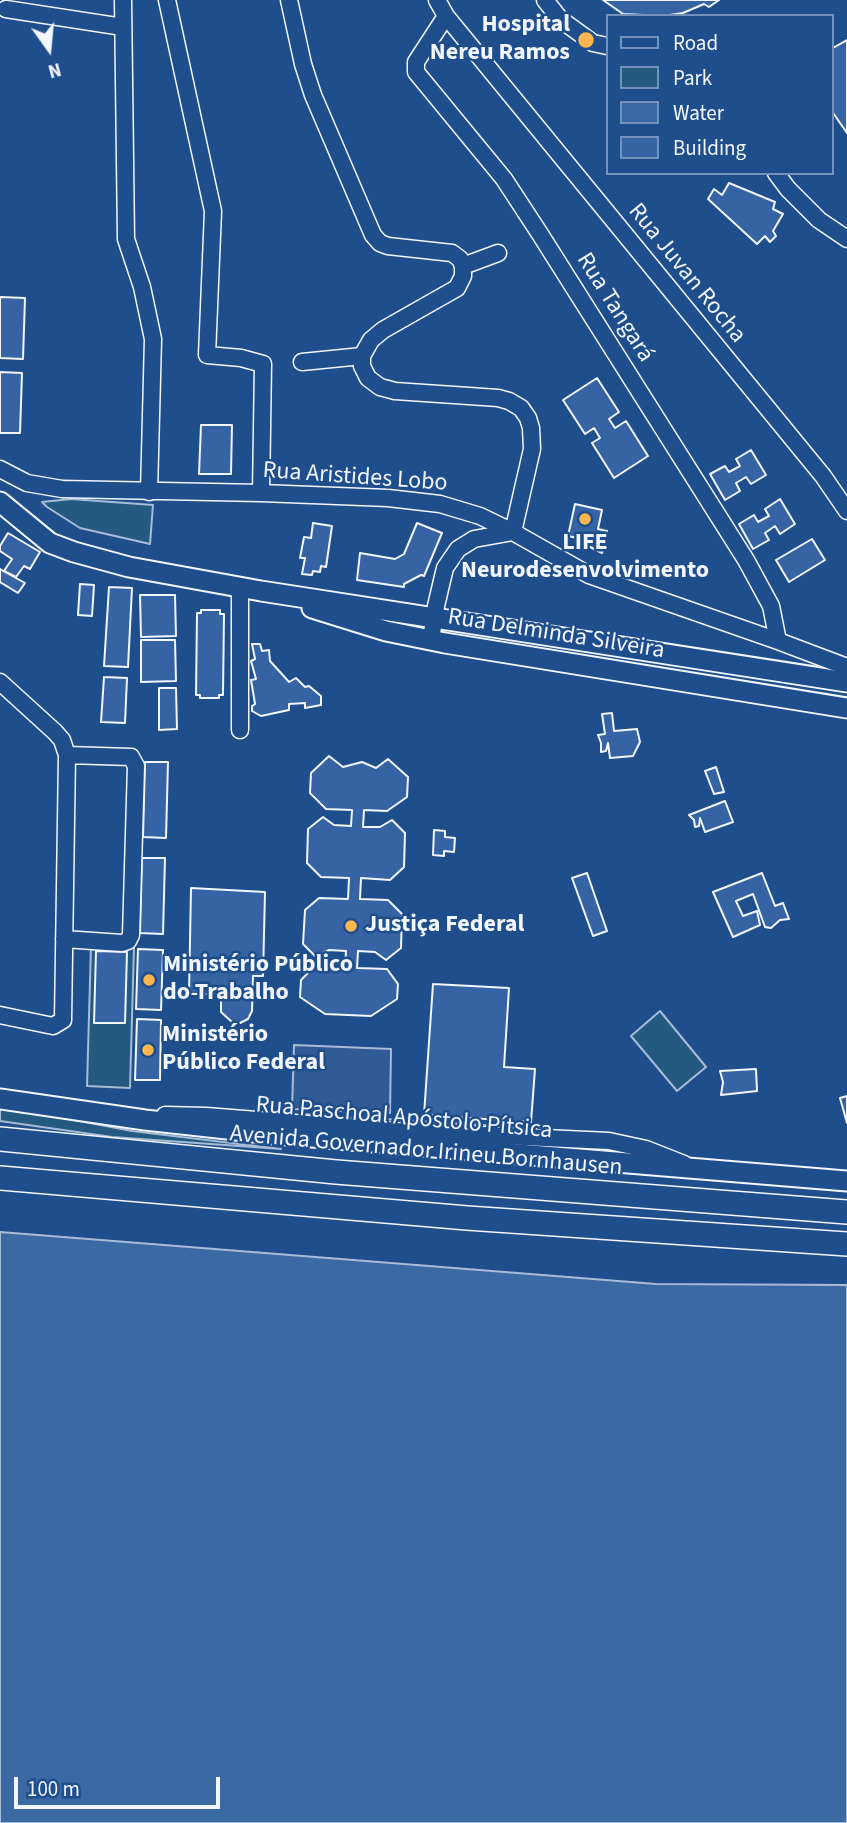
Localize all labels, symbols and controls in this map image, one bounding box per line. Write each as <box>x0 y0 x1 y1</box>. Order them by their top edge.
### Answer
place label: Hospital Nereu Ramos <box>430 12 570 68</box>
north arrow <box>14 14 84 84</box>
legend <box>606 14 833 175</box>
text: Road <box>673 28 718 58</box>
marker: Hospital Nereu Ramos <box>576 30 596 50</box>
text: N <box>45 55 64 84</box>
text: Park <box>673 63 712 93</box>
text: Water <box>673 98 724 128</box>
text: Building <box>673 133 746 163</box>
street label: Rua Juvan Rocha <box>621 198 751 350</box>
street label: Rua Tangará <box>569 248 659 368</box>
street label: Rua Aristides Lobo <box>262 457 448 499</box>
marker: LIFE Neurodesenvolvimento <box>577 511 593 527</box>
place label: LIFE Neurodesenvolvimento <box>461 530 709 586</box>
street label: Rua Delminda Silveira <box>446 604 666 666</box>
place label: Justiça Federal <box>365 912 524 940</box>
marker: Justiça Federal <box>343 918 359 934</box>
place label: Ministério Público do Trabalho <box>163 952 353 1008</box>
marker: Ministério Público do Trabalho <box>141 972 157 988</box>
place label: Ministério Público Federal <box>162 1022 325 1078</box>
marker: Ministério Público Federal <box>140 1042 156 1058</box>
street label: Rua Paschoal Apóstolo Pítsica <box>254 1092 554 1146</box>
street label: Avenida Governador Irineu Bornhausen <box>228 1120 624 1184</box>
scale bar <box>18 1764 224 1808</box>
text: 100 m <box>27 1774 80 1804</box>

